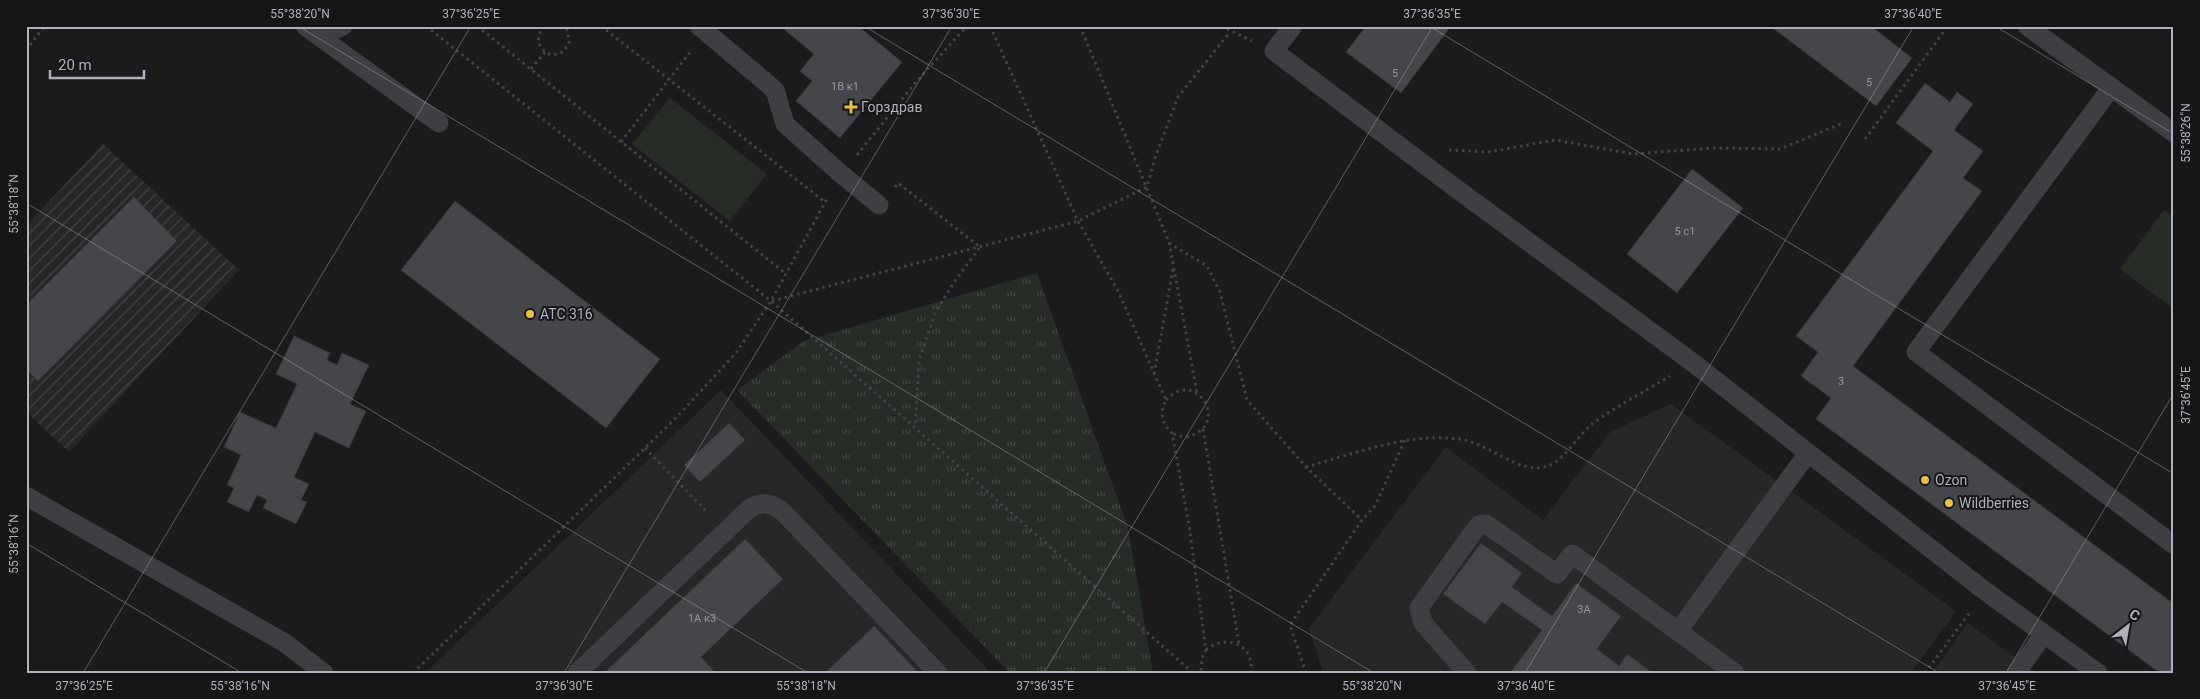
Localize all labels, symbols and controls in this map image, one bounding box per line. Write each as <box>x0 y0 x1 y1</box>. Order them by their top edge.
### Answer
text: 55°38'20"N <box>270 7 330 21</box>
text: 37°36'25"E <box>442 7 500 21</box>
text: 37°36'30"E <box>922 7 980 21</box>
text: 37°36'35"E <box>1403 7 1461 21</box>
text: 37°36'40"E <box>1884 7 1942 21</box>
scale bar <box>50 48 144 80</box>
text: 20 m <box>58 56 92 74</box>
house number: 5 <box>1392 67 1398 80</box>
house number: 5 <box>1866 76 1872 89</box>
house number: 1В к1 <box>831 80 859 93</box>
place label: Горздрав <box>861 99 922 115</box>
marker: Горздрав <box>845 101 857 113</box>
text: 55°38'26"N <box>2179 103 2193 163</box>
text: 55°38'18"N <box>7 174 21 234</box>
house number: 5 с1 <box>1675 225 1695 238</box>
place label: АТС 316 <box>540 306 593 322</box>
marker: АТС 316 <box>524 308 536 320</box>
text: 37°36'45"E <box>2179 366 2193 424</box>
house number: 3 <box>1838 375 1844 388</box>
place label: Ozon <box>1935 472 1967 488</box>
marker: Ozon <box>1919 474 1931 486</box>
place label: Wildberries <box>1959 495 2029 511</box>
marker: Wildberries <box>1943 497 1955 509</box>
text: 55°38'16"N <box>7 514 21 574</box>
north arrow <box>2102 602 2152 652</box>
house number: 3А <box>1577 603 1592 616</box>
text: С <box>2127 606 2143 624</box>
house number: 1А к3 <box>688 612 716 625</box>
text: 37°36'25"E <box>55 679 113 693</box>
text: 55°38'16"N <box>210 679 270 693</box>
text: 37°36'30"E <box>535 679 593 693</box>
text: 55°38'18"N <box>776 679 836 693</box>
text: 37°36'35"E <box>1016 679 1074 693</box>
text: 55°38'20"N <box>1342 679 1402 693</box>
text: 37°36'40"E <box>1497 679 1555 693</box>
text: 37°36'45"E <box>1978 679 2036 693</box>

